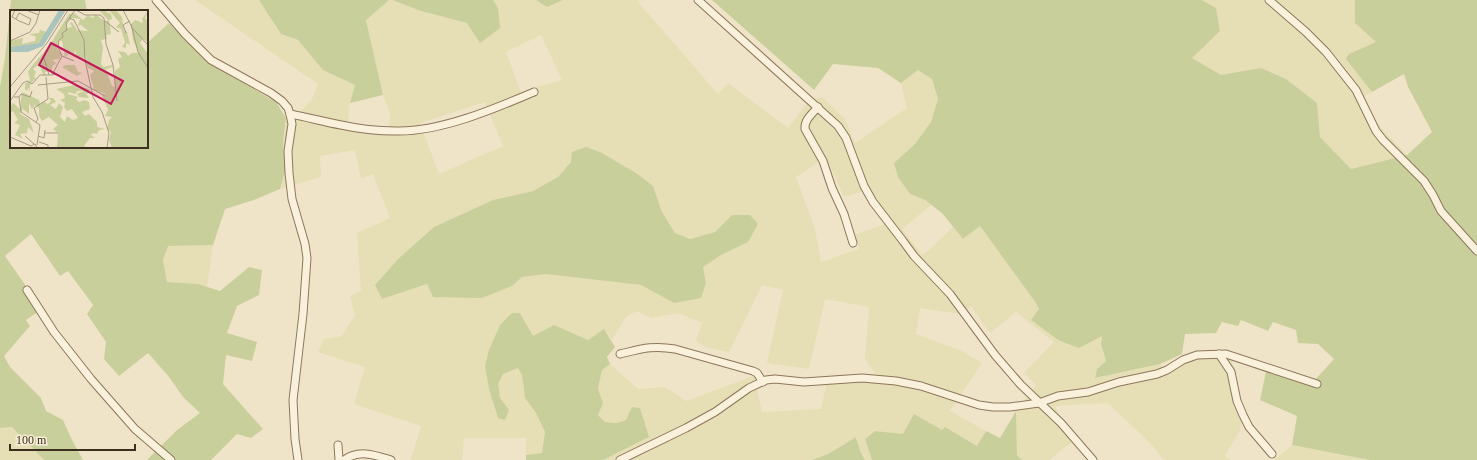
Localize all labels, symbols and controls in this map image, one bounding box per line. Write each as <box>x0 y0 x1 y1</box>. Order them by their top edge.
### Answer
inset map <box>10 10 148 148</box>
scale bar <box>10 426 135 452</box>
text: 100 m <box>16 433 47 447</box>

